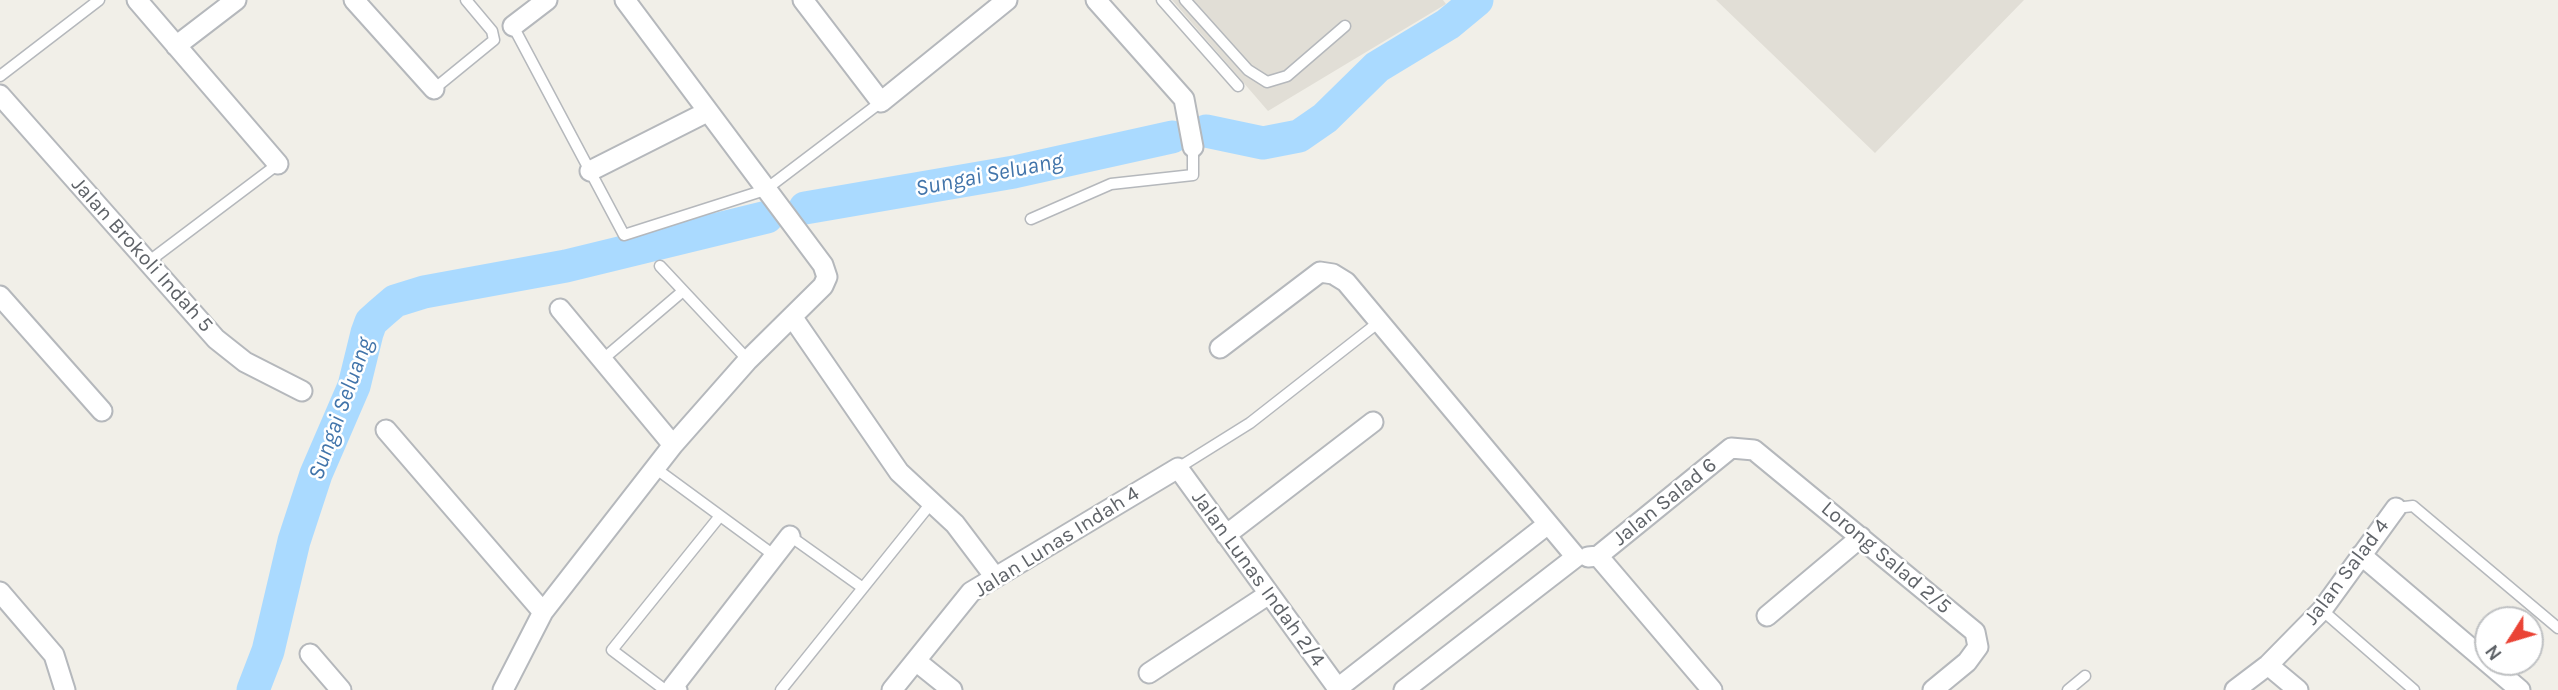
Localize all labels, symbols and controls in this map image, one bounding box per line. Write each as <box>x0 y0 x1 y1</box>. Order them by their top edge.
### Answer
water label: Sungai Seluang <box>913 147 1065 203</box>
street label: Jalan Brokoli Indah 5 <box>66 172 218 338</box>
water label: Sungai Seluang <box>303 334 379 484</box>
street label: Jalan Salad 6 <box>1608 452 1722 552</box>
street label: Jalan Lunas Indah 4 <box>970 481 1144 603</box>
street label: Jalan Lunas Indah 2/4 <box>1186 486 1330 672</box>
street label: Lorong Salad 2/5 <box>1816 496 1956 620</box>
street label: Jalan Salad 4 <box>2299 514 2395 630</box>
north arrow <box>2474 606 2544 676</box>
text: N <box>2481 640 2507 664</box>

